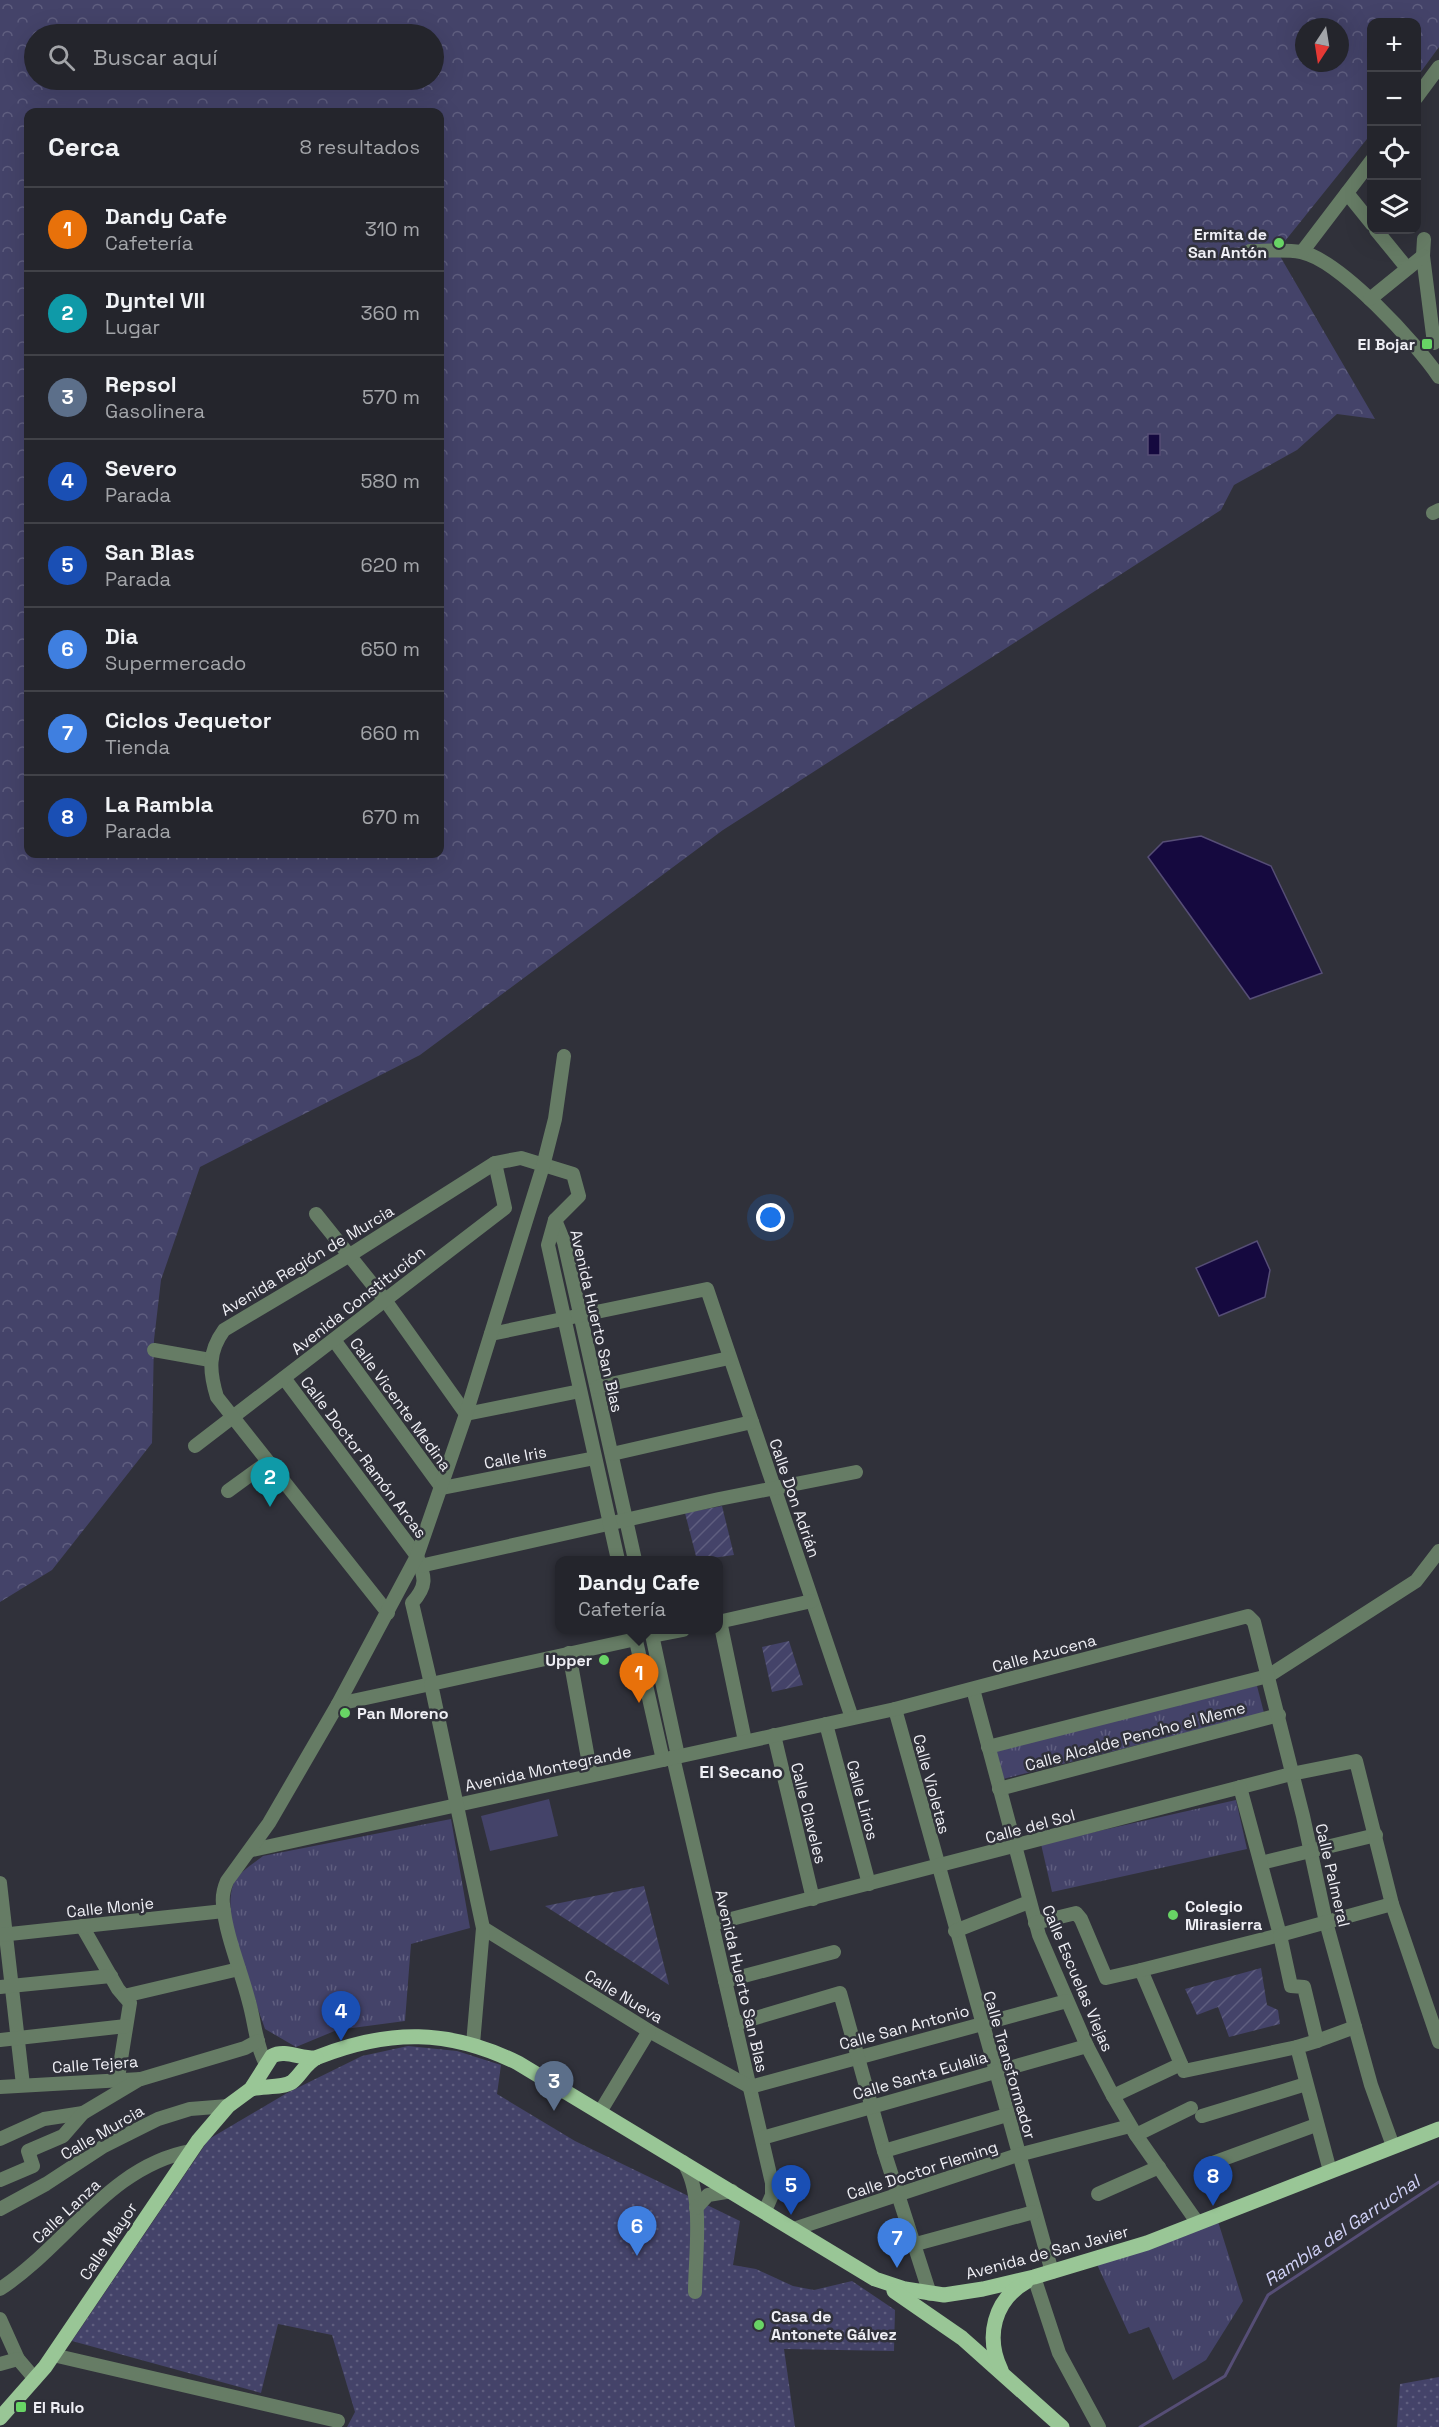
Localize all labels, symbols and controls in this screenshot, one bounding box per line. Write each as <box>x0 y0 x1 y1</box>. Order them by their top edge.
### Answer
north arrow <box>1295 18 1349 72</box>
map controls <box>1367 18 1421 234</box>
button: + <box>1367 18 1421 72</box>
search box <box>24 24 444 90</box>
icon: search <box>45 41 78 74</box>
text: Buscar aquí <box>93 43 218 71</box>
button: − <box>1367 72 1421 126</box>
button: locate <box>1367 126 1421 180</box>
text: Cerca <box>48 130 120 164</box>
text: 8 resultados <box>300 134 420 160</box>
button: layers <box>1367 180 1421 234</box>
text: Dandy Cafe <box>105 202 227 230</box>
text: 1 <box>63 216 72 242</box>
text: 310 m <box>365 216 420 242</box>
place label: Ermita de San Antón <box>1188 224 1267 263</box>
text: Cafetería <box>105 230 193 256</box>
marker: Ermita de San Antón <box>1272 236 1286 250</box>
text: Dyntel VII <box>105 286 205 314</box>
text: 2 <box>62 300 73 326</box>
text: 360 m <box>361 300 420 326</box>
text: Lugar <box>105 314 160 340</box>
place label: El Bojar <box>1358 334 1415 355</box>
marker: El Bojar <box>1420 337 1434 351</box>
text: Repsol <box>105 370 176 398</box>
text: 3 <box>61 384 74 410</box>
text: 570 m <box>362 384 420 410</box>
text: Gasolinera <box>105 398 205 424</box>
text: Severo <box>105 454 177 482</box>
text: 4 <box>61 468 74 494</box>
text: 580 m <box>360 468 420 494</box>
text: Parada <box>105 482 171 508</box>
text: San Blas <box>105 538 195 566</box>
text: 5 <box>62 552 74 578</box>
text: 620 m <box>361 552 420 578</box>
text: Parada <box>105 566 171 592</box>
text: Dia <box>105 622 138 650</box>
text: 6 <box>61 636 74 662</box>
text: 650 m <box>361 636 420 662</box>
text: Supermercado <box>105 650 246 676</box>
text: Ciclos Jequetor <box>105 706 271 734</box>
text: 7 <box>62 720 73 746</box>
text: 660 m <box>360 720 420 746</box>
text: Tienda <box>105 734 170 760</box>
text: La Rambla <box>105 790 213 818</box>
text: 8 <box>62 804 74 830</box>
text: 670 m <box>362 804 420 830</box>
text: Parada <box>105 818 171 844</box>
street label: Avenida Región de Murcia <box>217 1200 398 1321</box>
your location <box>756 1203 785 1232</box>
street label: Avenida Huerto San Blas <box>565 1228 628 1414</box>
street label: Avenida Constitución <box>287 1241 430 1359</box>
street label: Calle Vicente Medina <box>345 1333 456 1475</box>
street label: Calle Doctor Ramón Arcas <box>296 1372 431 1542</box>
street label: Calle Don Adrián <box>764 1436 825 1560</box>
street label: Calle Iris <box>482 1441 548 1474</box>
pin: 2 <box>250 1458 290 1507</box>
popup <box>555 1556 723 1634</box>
text: Dandy Cafe <box>578 1568 700 1596</box>
text: Cafetería <box>578 1596 666 1622</box>
street label: Calle Azucena <box>990 1630 1098 1677</box>
place label: Upper <box>545 1650 592 1671</box>
marker: Upper <box>597 1653 611 1667</box>
pin: 1 <box>620 1654 658 1703</box>
street label: Calle Alcalde Pencho el Meme <box>1023 1697 1248 1776</box>
place label: Pan Moreno <box>357 1703 449 1724</box>
marker: Pan Moreno <box>338 1706 352 1720</box>
street label: Calle Violetas <box>908 1732 955 1836</box>
street label: Avenida Montegrande <box>463 1741 633 1796</box>
street label: Calle Lirios <box>842 1758 883 1842</box>
district label: El Secano <box>699 1760 783 1783</box>
street label: Calle Claveles <box>786 1760 831 1866</box>
street label: Calle del Sol <box>983 1804 1077 1849</box>
street label: Calle Palmeral <box>1310 1821 1355 1929</box>
street label: Avenida Huerto San Blas <box>710 1888 773 2074</box>
street label: Calle Monje <box>65 1892 155 1923</box>
place label: Colegio Mirasierra <box>1185 1896 1262 1935</box>
street label: Calle Escuelas Viejas <box>1037 1902 1118 2055</box>
marker: Colegio Mirasierra <box>1166 1908 1180 1922</box>
street label: Calle Nueva <box>581 1965 667 2028</box>
street label: Calle Transformador <box>978 1989 1041 2142</box>
pin: 4 <box>322 1992 360 2041</box>
street label: Calle San Antonio <box>837 2000 971 2055</box>
street label: Calle Santa Eulalia <box>850 2046 990 2105</box>
street label: Calle Tejera <box>51 2051 139 2078</box>
pin: 3 <box>534 2062 574 2111</box>
street label: Calle Murcia <box>57 2100 148 2165</box>
street label: Calle Doctor Fleming <box>844 2136 1000 2205</box>
pin: 8 <box>1194 2156 1232 2206</box>
pin: 5 <box>772 2166 810 2215</box>
water label: Rambla del Garruchal <box>1260 2168 1426 2291</box>
street label: Calle Lanza <box>28 2174 105 2248</box>
street label: Calle Mayor <box>75 2198 142 2284</box>
pin: 6 <box>618 2206 656 2256</box>
pin: 7 <box>878 2218 916 2268</box>
street label: Avenida de San Javier <box>963 2221 1131 2284</box>
place label: Casa de Antonete Gálvez <box>771 2306 897 2345</box>
marker: Casa de Antonete Gálvez <box>752 2318 766 2332</box>
place label: El Rulo <box>33 2397 84 2418</box>
marker: El Rulo <box>14 2400 28 2414</box>

